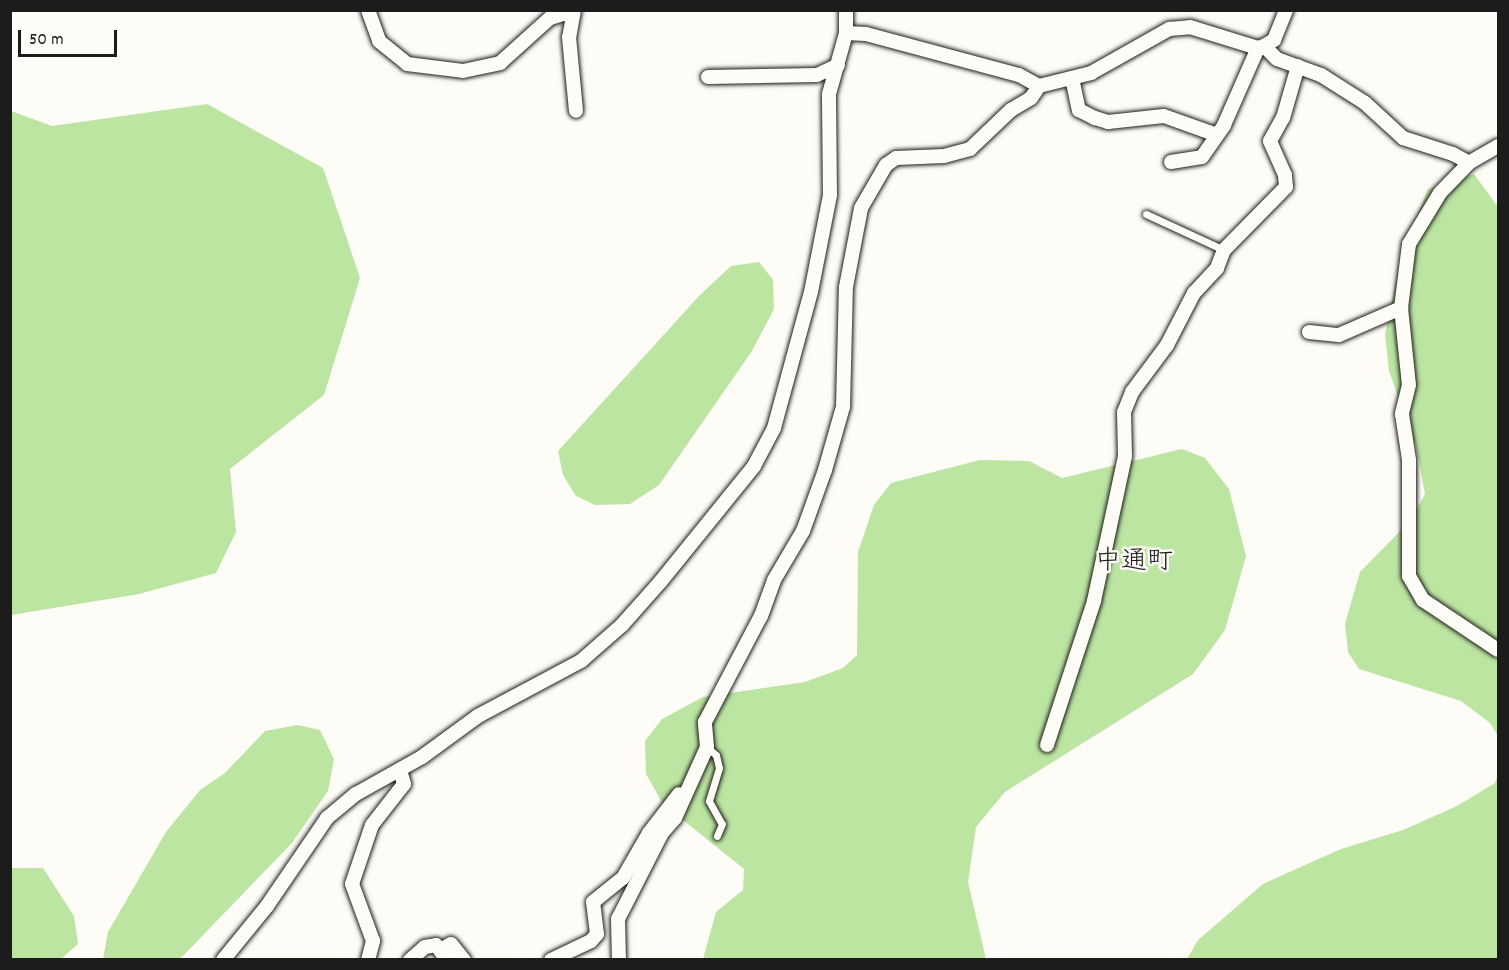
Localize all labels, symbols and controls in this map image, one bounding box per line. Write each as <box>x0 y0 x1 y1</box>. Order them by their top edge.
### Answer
scale bar <box>21 18 120 56</box>
text: 50 m <box>29 28 64 53</box>
district label: 中通町 <box>1095 547 1173 579</box>

